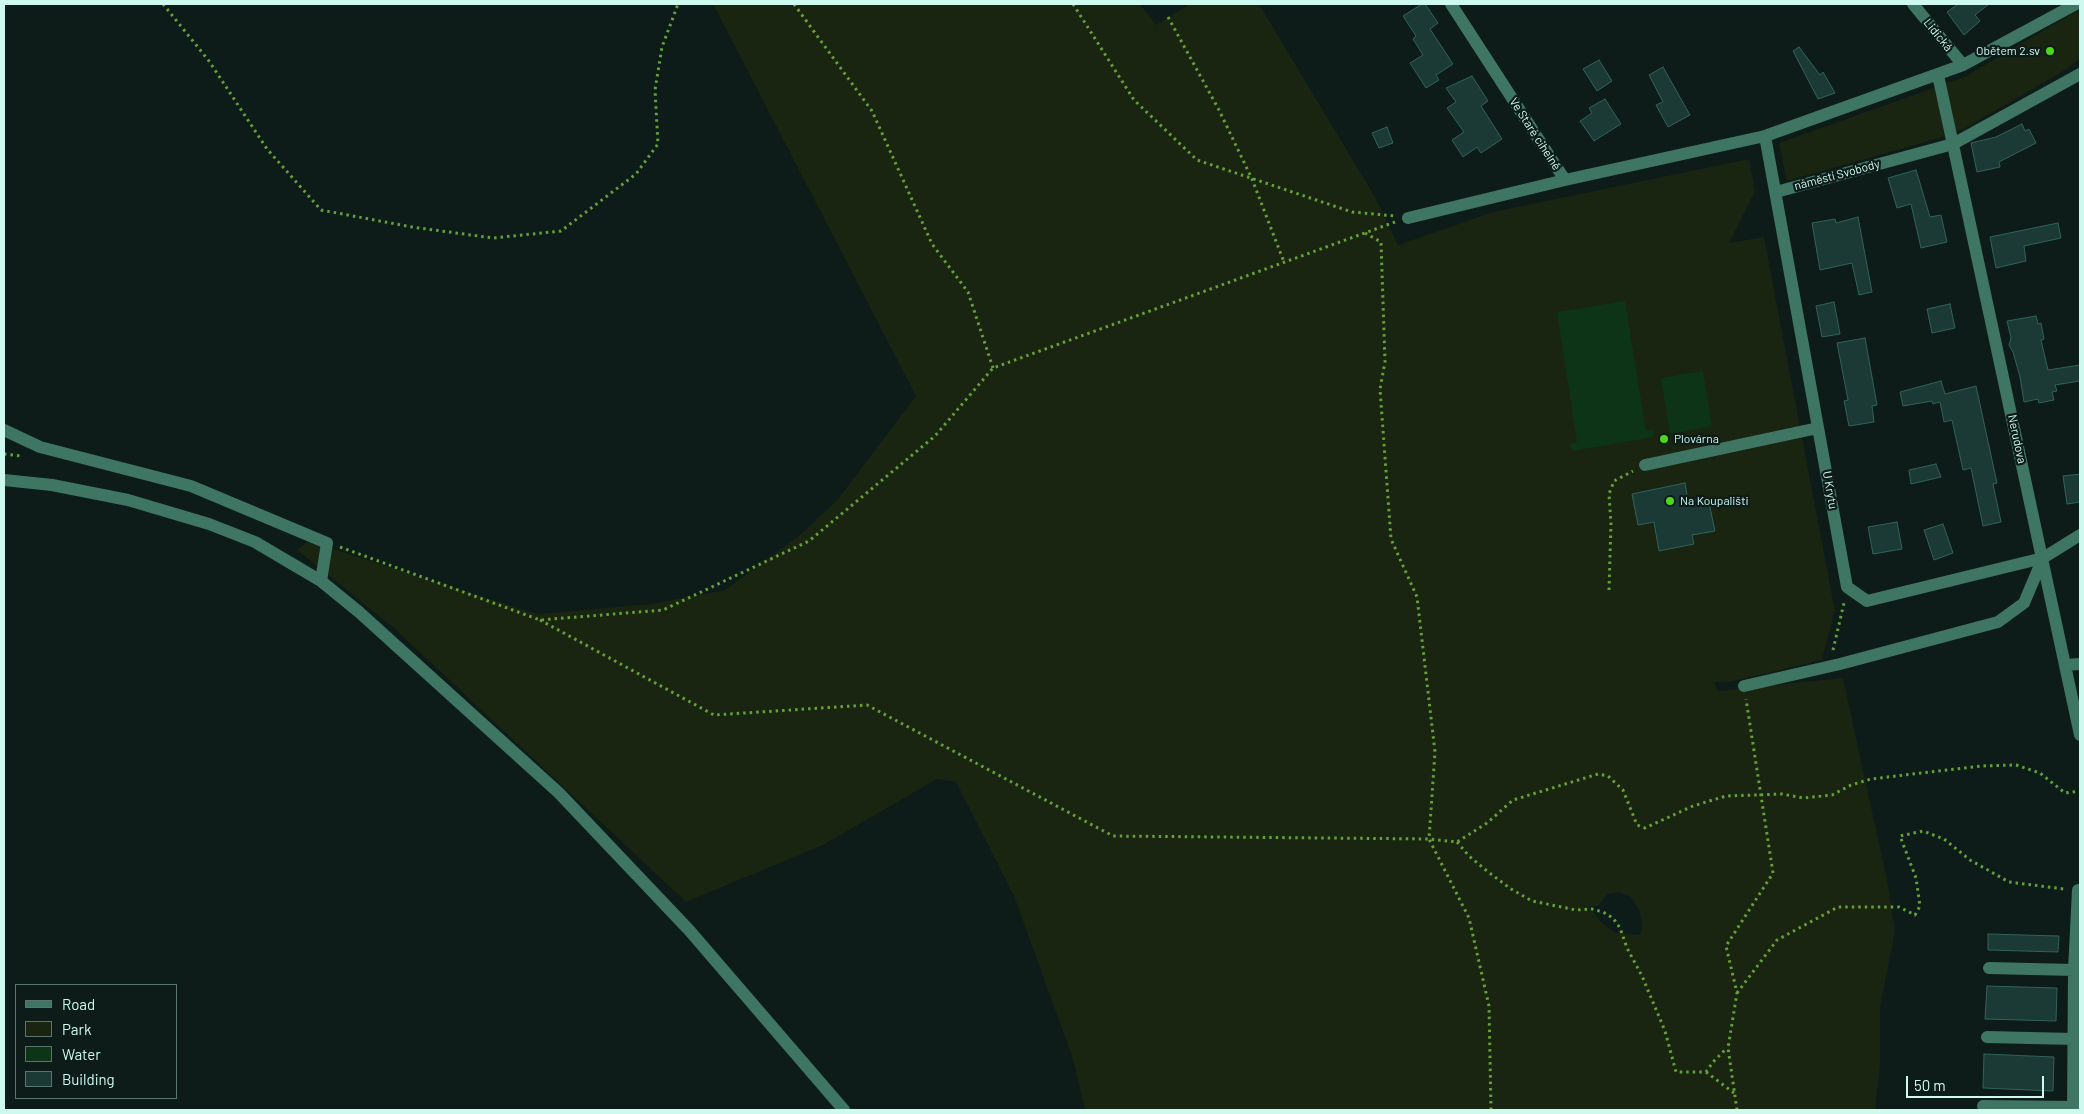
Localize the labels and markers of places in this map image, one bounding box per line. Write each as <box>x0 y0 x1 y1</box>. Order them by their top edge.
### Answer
place label: Obětem 2.sv <box>1976 44 2040 58</box>
marker: Obětem 2.sv <box>2044 45 2056 57</box>
place label: Plovárna <box>1674 432 1719 446</box>
marker: Plovárna <box>1658 433 1670 445</box>
place label: Na Koupališti <box>1680 494 1749 508</box>
marker: Na Koupališti <box>1664 495 1676 507</box>

